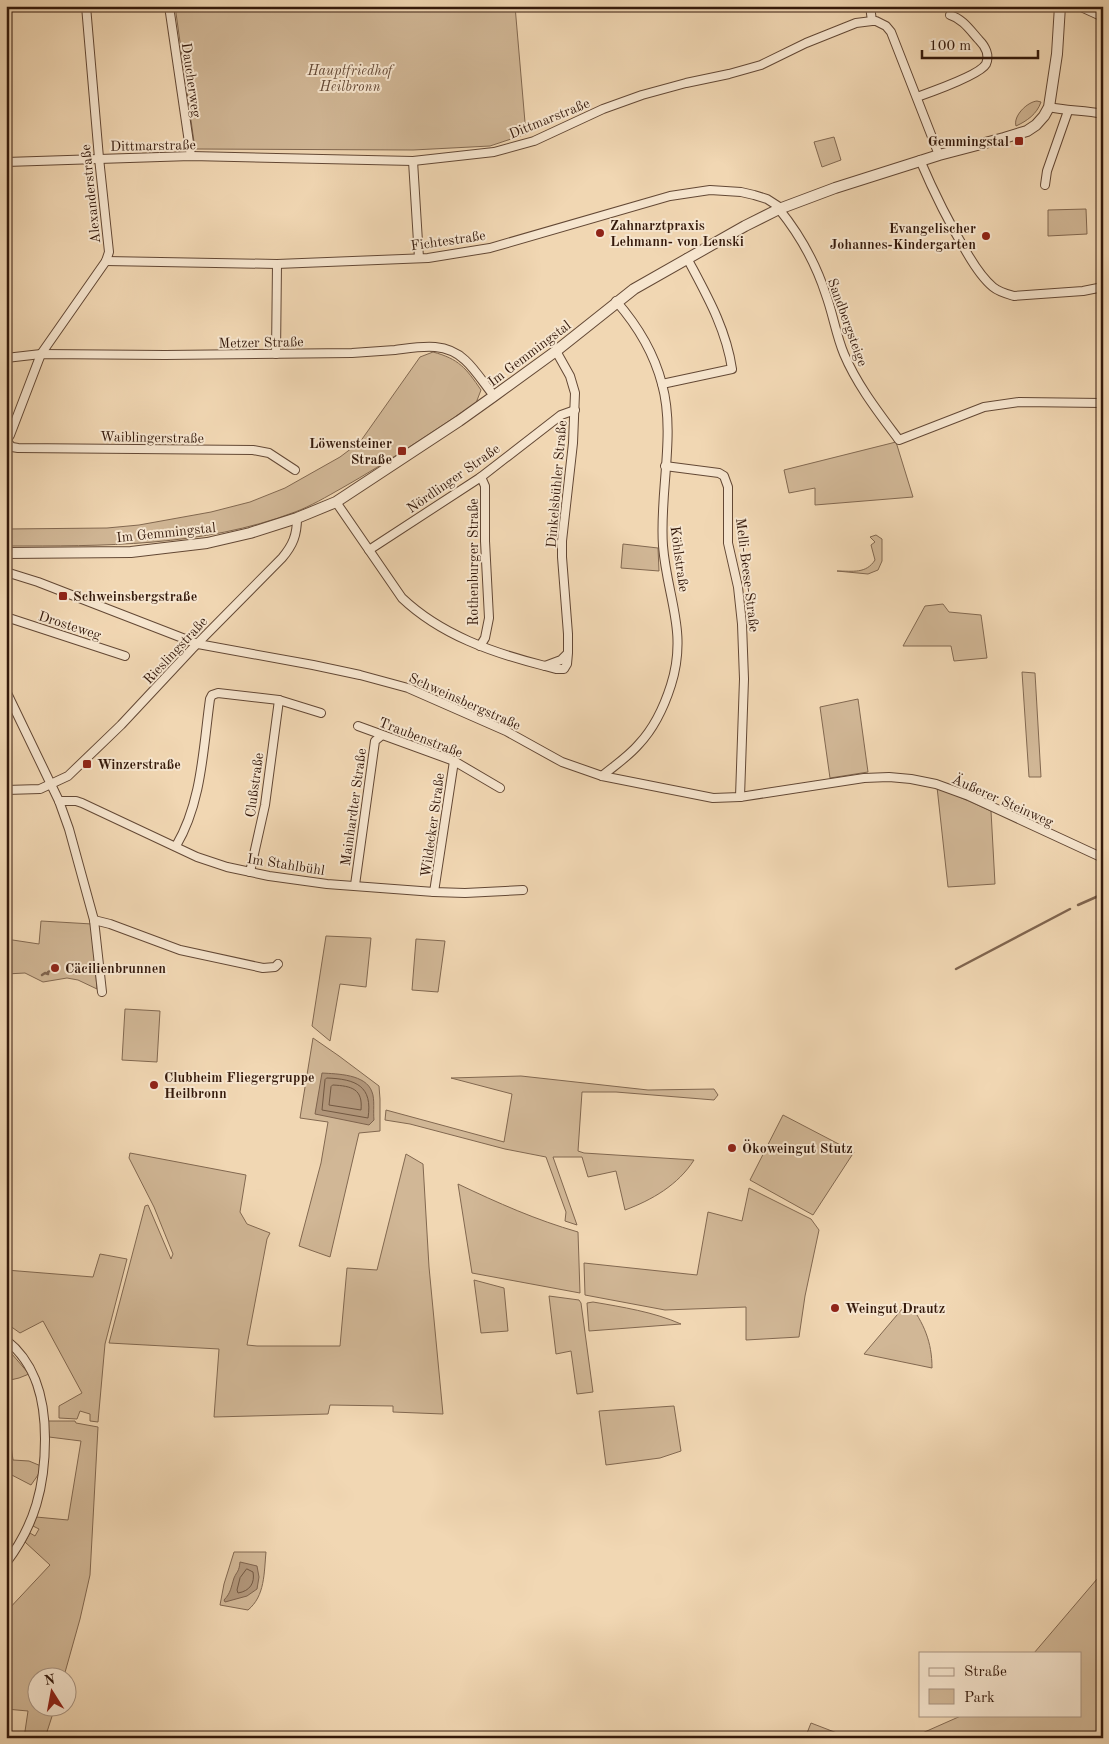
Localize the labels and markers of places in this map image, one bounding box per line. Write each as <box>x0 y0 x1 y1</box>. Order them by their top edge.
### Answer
place label: Gemmingstal <box>928 135 1009 149</box>
marker: Gemmingstal <box>1013 135 1025 147</box>
place label: Zahnarztpraxis Lehmann- von Lenski <box>610 219 744 249</box>
place label: Evangelischer Johannes-Kindergarten <box>830 222 976 252</box>
marker: Zahnarztpraxis Lehmann- von Lenski <box>594 227 606 239</box>
marker: Evangelischer Johannes-Kindergarten <box>980 230 992 242</box>
place label: Löwensteiner Straße <box>309 437 392 467</box>
marker: Löwensteiner Straße <box>396 445 408 457</box>
marker: Schweinsbergstraße <box>57 590 69 602</box>
place label: Schweinsbergstraße <box>73 590 197 604</box>
marker: Winzerstraße <box>81 758 93 770</box>
place label: Winzerstraße <box>97 758 181 772</box>
marker: Cäcilienbrunnen <box>49 962 61 974</box>
place label: Cäcilienbrunnen <box>65 962 166 976</box>
place label: Clubheim Fliegergruppe Heilbronn <box>164 1071 315 1101</box>
marker: Clubheim Fliegergruppe Heilbronn <box>148 1079 160 1091</box>
place label: Ökoweingut Stutz <box>742 1139 853 1156</box>
marker: Ökoweingut Stutz <box>726 1142 738 1154</box>
marker: Weingut Drautz <box>829 1302 841 1314</box>
place label: Weingut Drautz <box>845 1302 945 1316</box>

